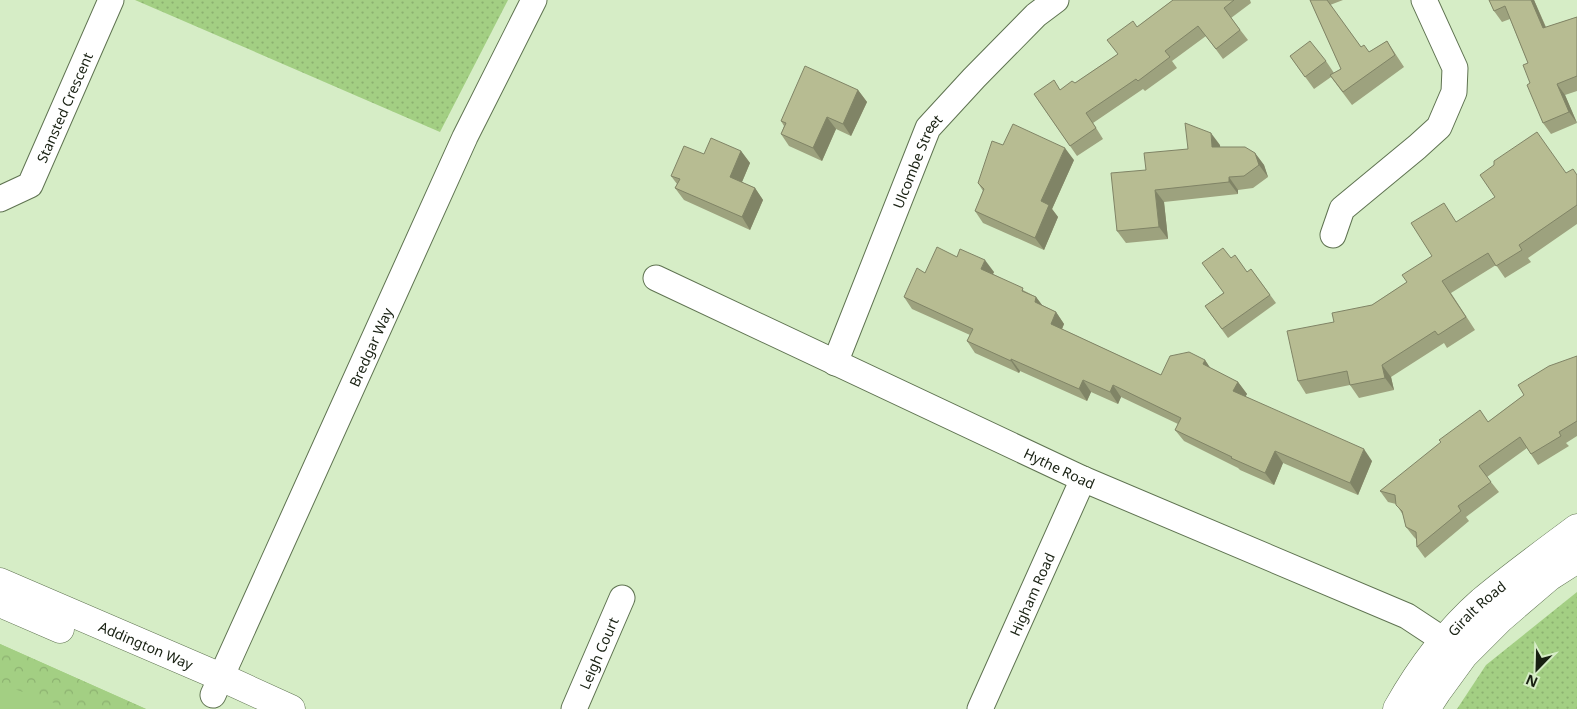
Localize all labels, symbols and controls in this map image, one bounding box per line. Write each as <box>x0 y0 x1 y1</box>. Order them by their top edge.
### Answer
street label: Stansted Crescent <box>32 49 97 165</box>
street label: Ulcombe Street <box>888 110 946 211</box>
street label: Bredgar Way <box>344 304 397 389</box>
street label: Hythe Road <box>1021 443 1098 493</box>
street label: Higham Road <box>1005 549 1058 639</box>
street label: Giralt Road <box>1443 576 1509 640</box>
street label: Leigh Court <box>574 614 622 692</box>
street label: Addington Way <box>96 616 197 674</box>
north arrow <box>1512 644 1562 694</box>
text: N <box>1523 670 1541 692</box>

